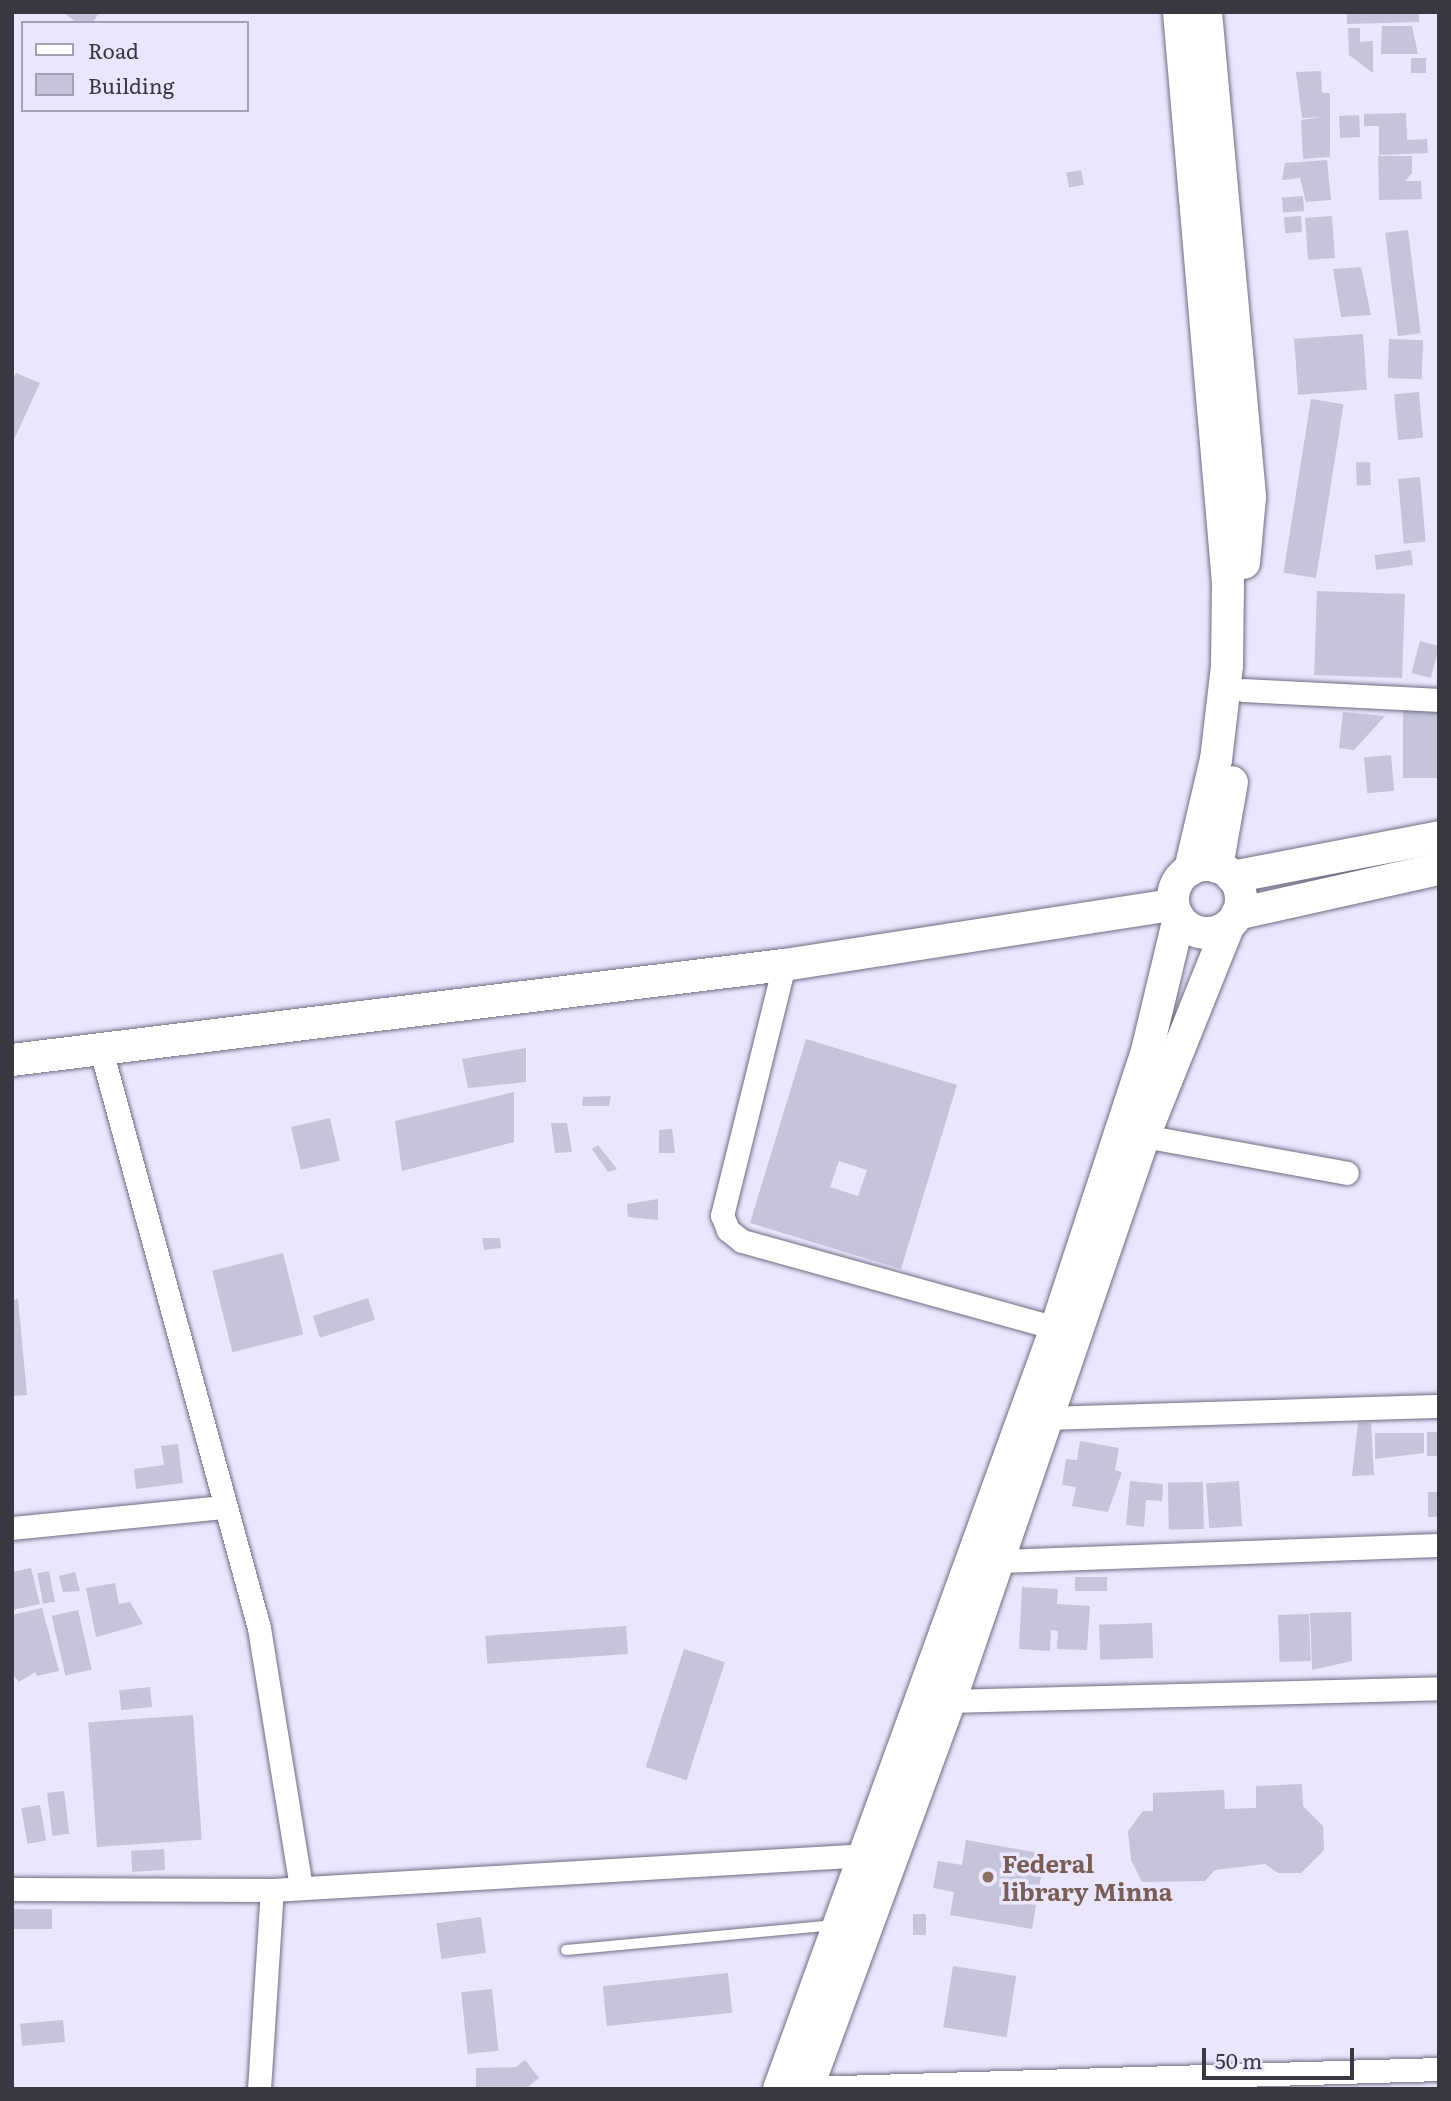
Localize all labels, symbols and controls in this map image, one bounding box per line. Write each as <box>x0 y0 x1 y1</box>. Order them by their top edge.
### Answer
legend <box>21 21 248 112</box>
text: Road <box>88 34 139 65</box>
text: Building <box>88 69 174 100</box>
place label: Federal library Minna <box>1002 1849 1173 1905</box>
marker: Federal library Minna <box>980 1869 996 1885</box>
scale bar <box>1206 2035 1358 2078</box>
text: 50 m <box>1215 2044 1262 2075</box>

